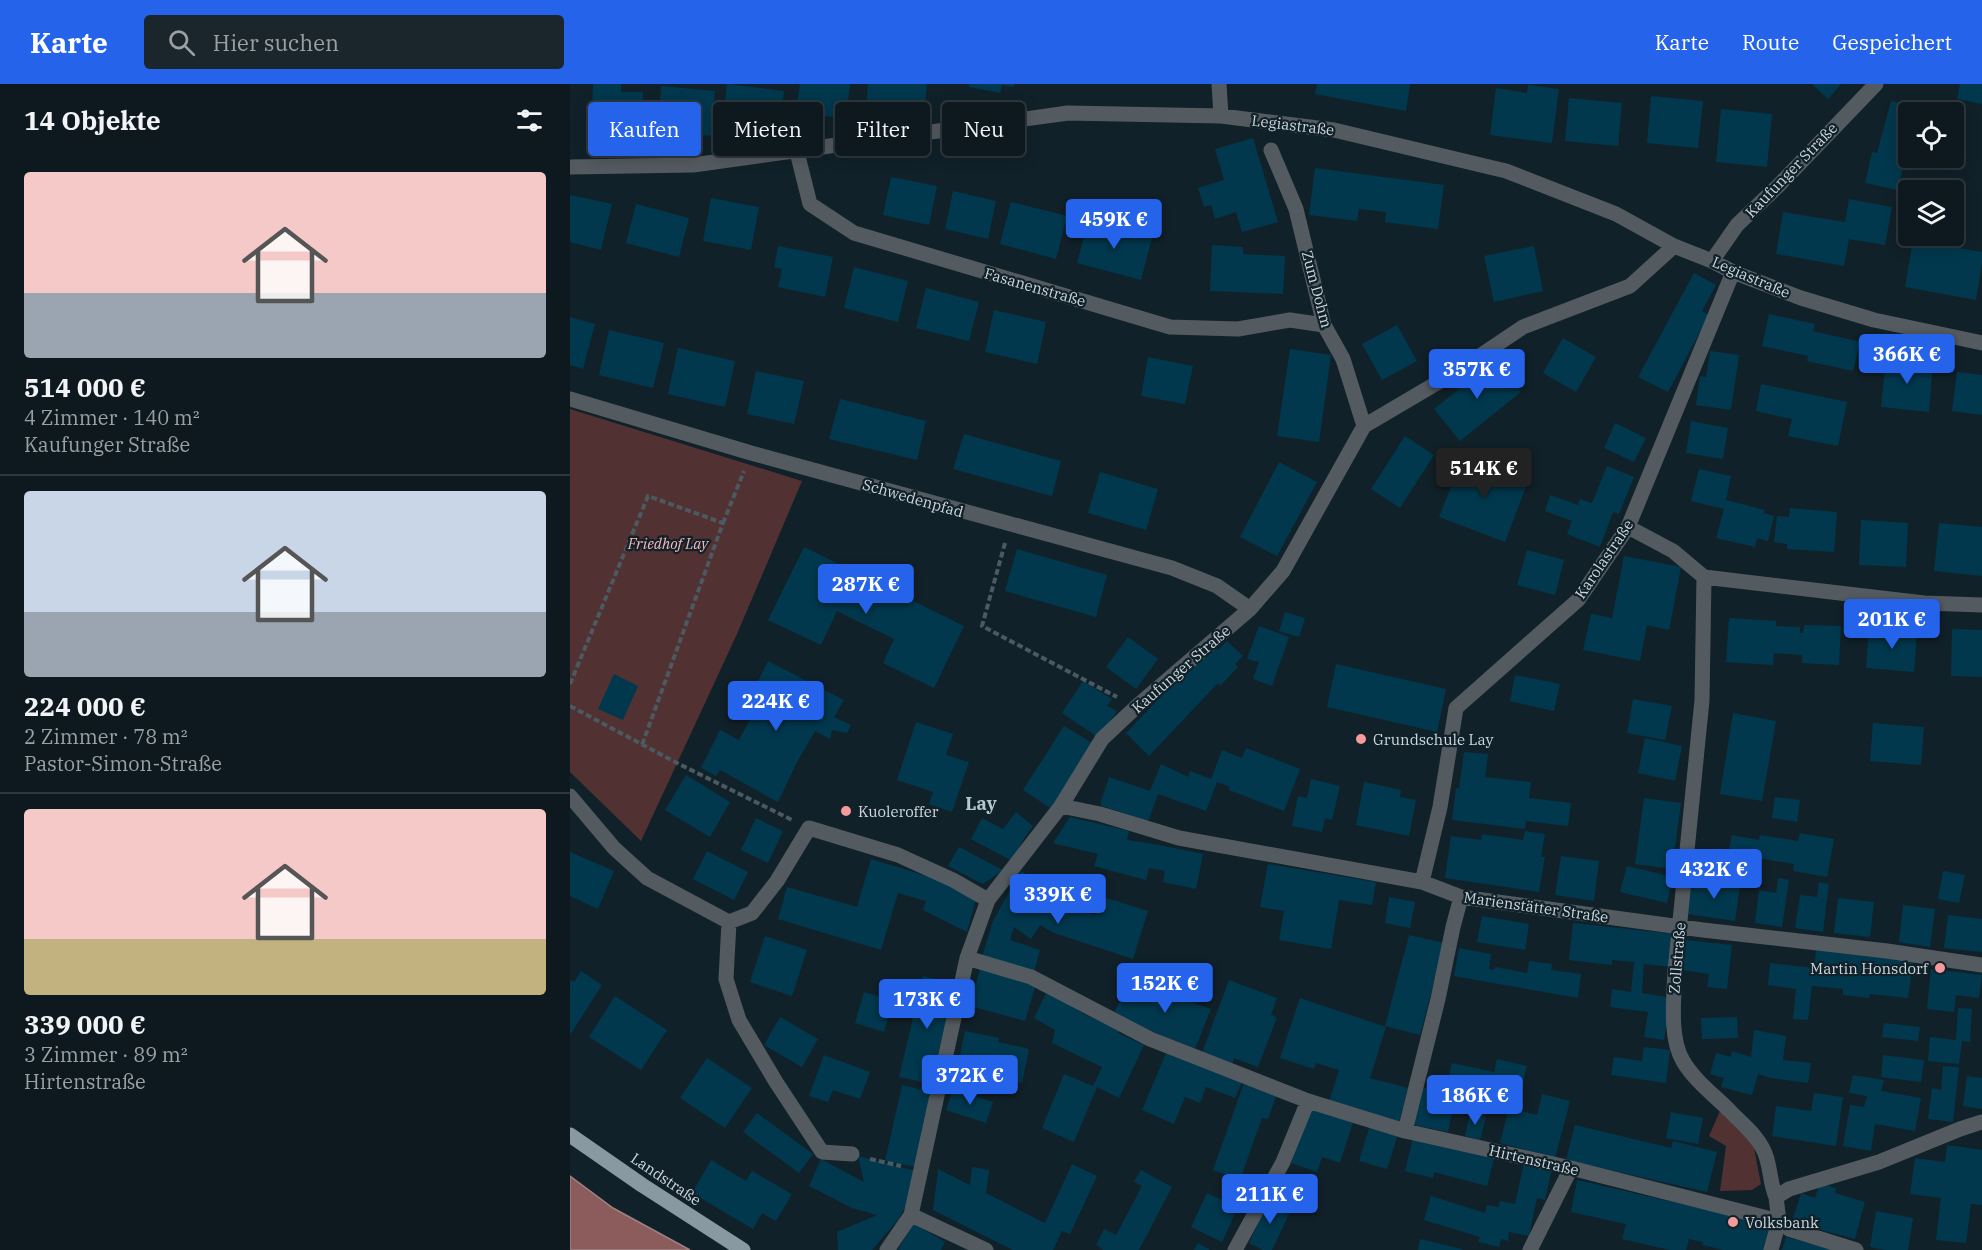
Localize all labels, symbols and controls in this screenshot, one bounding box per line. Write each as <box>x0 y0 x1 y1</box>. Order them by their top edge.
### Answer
search box <box>144 15 564 69</box>
text: Karte <box>30 24 108 61</box>
icon: search <box>165 26 198 59</box>
text: Hier suchen <box>213 28 339 57</box>
text: Karte <box>1655 28 1709 56</box>
text: Route <box>1742 28 1799 56</box>
text: Gespeichert <box>1832 28 1952 56</box>
chip: Kaufen <box>588 102 701 156</box>
chip: Mieten <box>713 102 823 156</box>
chip: Filter <box>835 102 930 156</box>
chip: Neu <box>942 102 1025 156</box>
map controls <box>1898 102 1964 246</box>
button: locate <box>1898 102 1964 168</box>
text: 14 Objekte <box>24 103 161 137</box>
icon: filters <box>513 104 546 137</box>
street label: Legiastraße <box>1251 111 1335 139</box>
street label: Kaufunger Straße <box>1741 119 1841 221</box>
button: layers <box>1898 180 1964 246</box>
pin: 459K € <box>1065 199 1163 250</box>
text: 459K € <box>1080 205 1148 232</box>
icon: home <box>231 211 339 319</box>
street label: Zum Dohm <box>1298 248 1336 330</box>
street label: Legiastraße <box>1709 252 1793 302</box>
street label: Fasanenstraße <box>982 263 1088 311</box>
pin: 366K € <box>1858 334 1956 385</box>
text: 366K € <box>1873 340 1941 367</box>
pin: 357K € <box>1428 349 1526 400</box>
text: 357K € <box>1443 355 1511 382</box>
text: 514 000 € <box>24 370 146 404</box>
text: 4 Zimmer · 140 m² <box>24 404 200 431</box>
text: Kaufunger Straße <box>24 431 190 458</box>
pin: 514K € <box>1435 448 1533 499</box>
text: 514K € <box>1450 454 1518 481</box>
street label: Schwedenpfad <box>860 475 966 521</box>
street label: Karolastraße <box>1571 516 1637 602</box>
icon: home <box>231 530 339 638</box>
park label: Friedhof Lay <box>627 534 709 553</box>
pin: 287K € <box>817 564 915 615</box>
text: 287K € <box>832 570 900 597</box>
pin: 201K € <box>1843 599 1941 650</box>
text: 201K € <box>1858 605 1926 632</box>
street label: Kaufunger Straße <box>1128 621 1234 717</box>
pin: 224K € <box>727 681 825 732</box>
text: 224K € <box>742 687 810 714</box>
text: 224 000 € <box>24 689 146 723</box>
text: 2 Zimmer · 78 m² <box>24 723 188 750</box>
place label: Grundschule Lay <box>1373 730 1493 749</box>
marker: Grundschule Lay <box>1354 732 1368 746</box>
text: Pastor-Simon-Straße <box>24 750 222 777</box>
district label: Lay <box>965 792 998 815</box>
place label: Kuoleroffer <box>858 802 939 821</box>
marker: Kuoleroffer <box>839 804 853 818</box>
icon: home <box>231 848 339 956</box>
pin: 432K € <box>1665 849 1763 900</box>
text: 432K € <box>1680 855 1748 882</box>
pin: 339K € <box>1009 874 1107 925</box>
text: 339K € <box>1024 880 1092 907</box>
street label: Marienstätter Straße <box>1462 887 1610 927</box>
street label: Zollstraße <box>1664 921 1690 995</box>
place label: Martin Honsdorf <box>1810 959 1929 978</box>
marker: Martin Honsdorf <box>1933 961 1947 975</box>
pin: 152K € <box>1116 963 1214 1014</box>
text: 152K € <box>1131 969 1199 996</box>
pin: 173K € <box>878 979 976 1030</box>
text: 173K € <box>893 985 961 1012</box>
text: 339 000 € <box>24 1007 146 1041</box>
text: 3 Zimmer · 89 m² <box>24 1041 188 1068</box>
pin: 372K € <box>921 1055 1019 1106</box>
text: 372K € <box>936 1061 1004 1088</box>
text: Hirtenstraße <box>24 1068 146 1095</box>
pin: 186K € <box>1426 1075 1524 1126</box>
text: 186K € <box>1441 1081 1509 1108</box>
street label: Hirtenstraße <box>1487 1140 1581 1180</box>
street label: Landstraße <box>627 1149 705 1209</box>
pin: 211K € <box>1221 1174 1319 1225</box>
text: 211K € <box>1236 1180 1304 1207</box>
place label: Volksbank <box>1745 1213 1819 1232</box>
marker: Volksbank <box>1726 1215 1740 1229</box>

